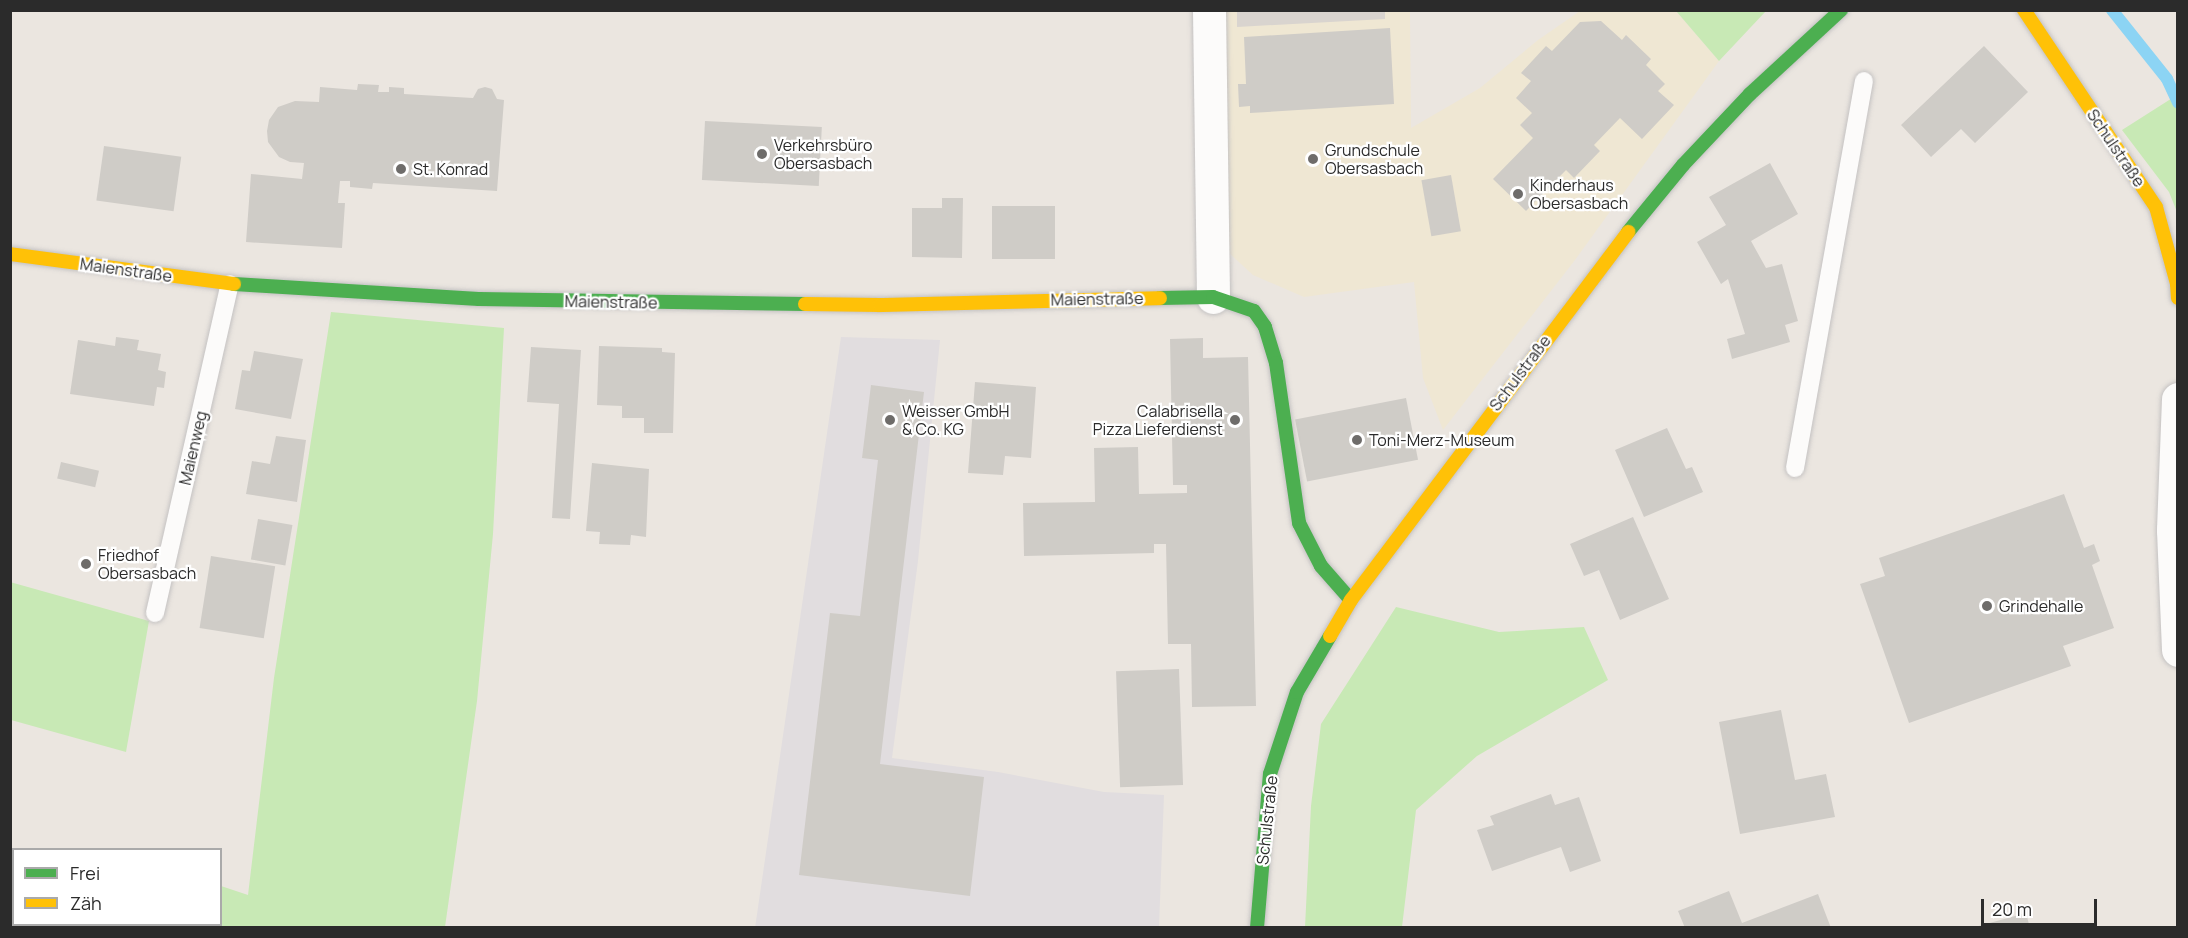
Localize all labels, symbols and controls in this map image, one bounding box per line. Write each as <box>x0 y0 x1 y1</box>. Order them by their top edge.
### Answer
street label: Schulstraße <box>2083 106 2149 190</box>
place label: Verkehrsbüro Obersasbach <box>774 135 872 173</box>
place label: Grundschule Obersasbach <box>1325 140 1423 178</box>
marker: Verkehrsbüro Obersasbach <box>755 147 769 161</box>
marker: Grundschule Obersasbach <box>1306 152 1320 166</box>
place label: St. Konrad <box>413 159 488 179</box>
marker: St. Konrad <box>394 162 408 176</box>
place label: Kinderhaus Obersasbach <box>1530 175 1628 213</box>
marker: Kinderhaus Obersasbach <box>1511 187 1525 201</box>
street label: Maienstraße <box>79 254 173 286</box>
street label: Maienstraße <box>1050 289 1144 309</box>
street label: Maienstraße <box>564 292 658 312</box>
street label: Schulstraße <box>1485 331 1555 415</box>
place label: Weisser GmbH & Co. KG <box>902 401 1009 439</box>
place label: Calabrisella Pizza Lieferdienst <box>1093 401 1223 439</box>
street label: Maienweg <box>175 409 211 487</box>
marker: Weisser GmbH & Co. KG <box>883 413 897 427</box>
marker: Calabrisella Pizza Lieferdienst <box>1228 413 1242 427</box>
place label: Toni-Merz-Museum <box>1369 430 1514 450</box>
marker: Toni-Merz-Museum <box>1350 433 1364 447</box>
place label: Friedhof Obersasbach <box>98 545 196 583</box>
marker: Friedhof Obersasbach <box>79 557 93 571</box>
place label: Grindehalle <box>1999 596 2083 616</box>
marker: Grindehalle <box>1980 599 1994 613</box>
street label: Schulstraße <box>1253 774 1281 866</box>
legend <box>12 848 222 926</box>
text: Frei <box>70 861 100 885</box>
scale bar <box>1984 887 2100 925</box>
text: Zäh <box>70 891 102 915</box>
text: 20 m <box>1992 897 2032 921</box>

